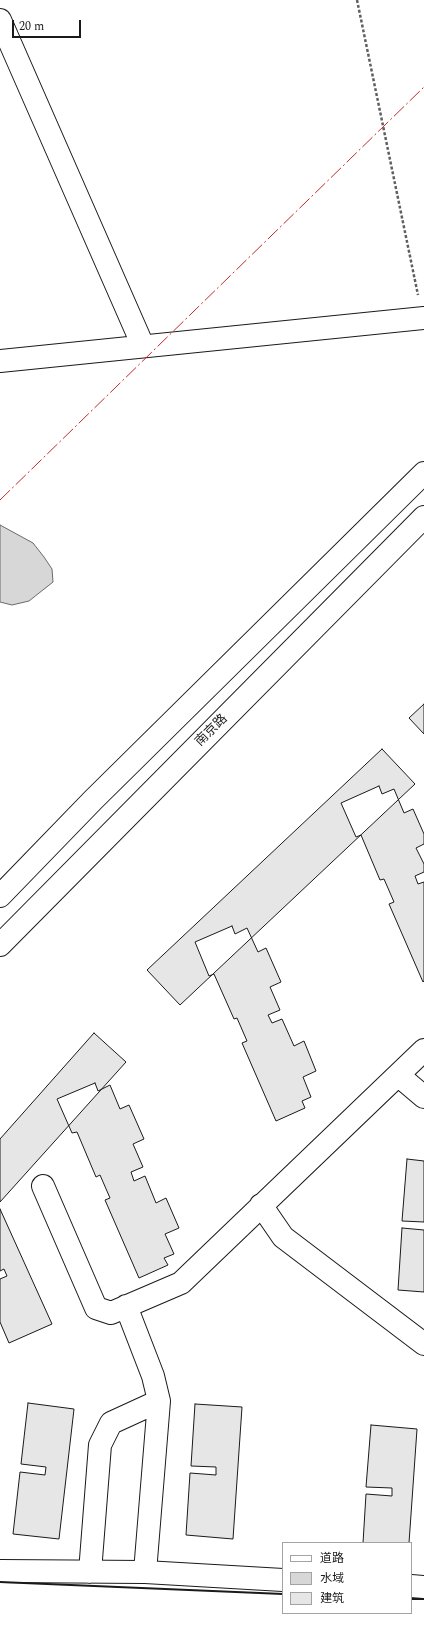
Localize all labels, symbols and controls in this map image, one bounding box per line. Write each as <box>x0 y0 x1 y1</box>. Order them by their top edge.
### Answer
scale bar <box>14 12 83 38</box>
text: 20 m <box>19 17 44 36</box>
street label: 南京路 <box>193 712 231 750</box>
legend <box>282 1542 412 1614</box>
text: 道路 <box>320 1549 344 1568</box>
text: 水域 <box>320 1569 344 1588</box>
text: 建筑 <box>320 1589 344 1608</box>

